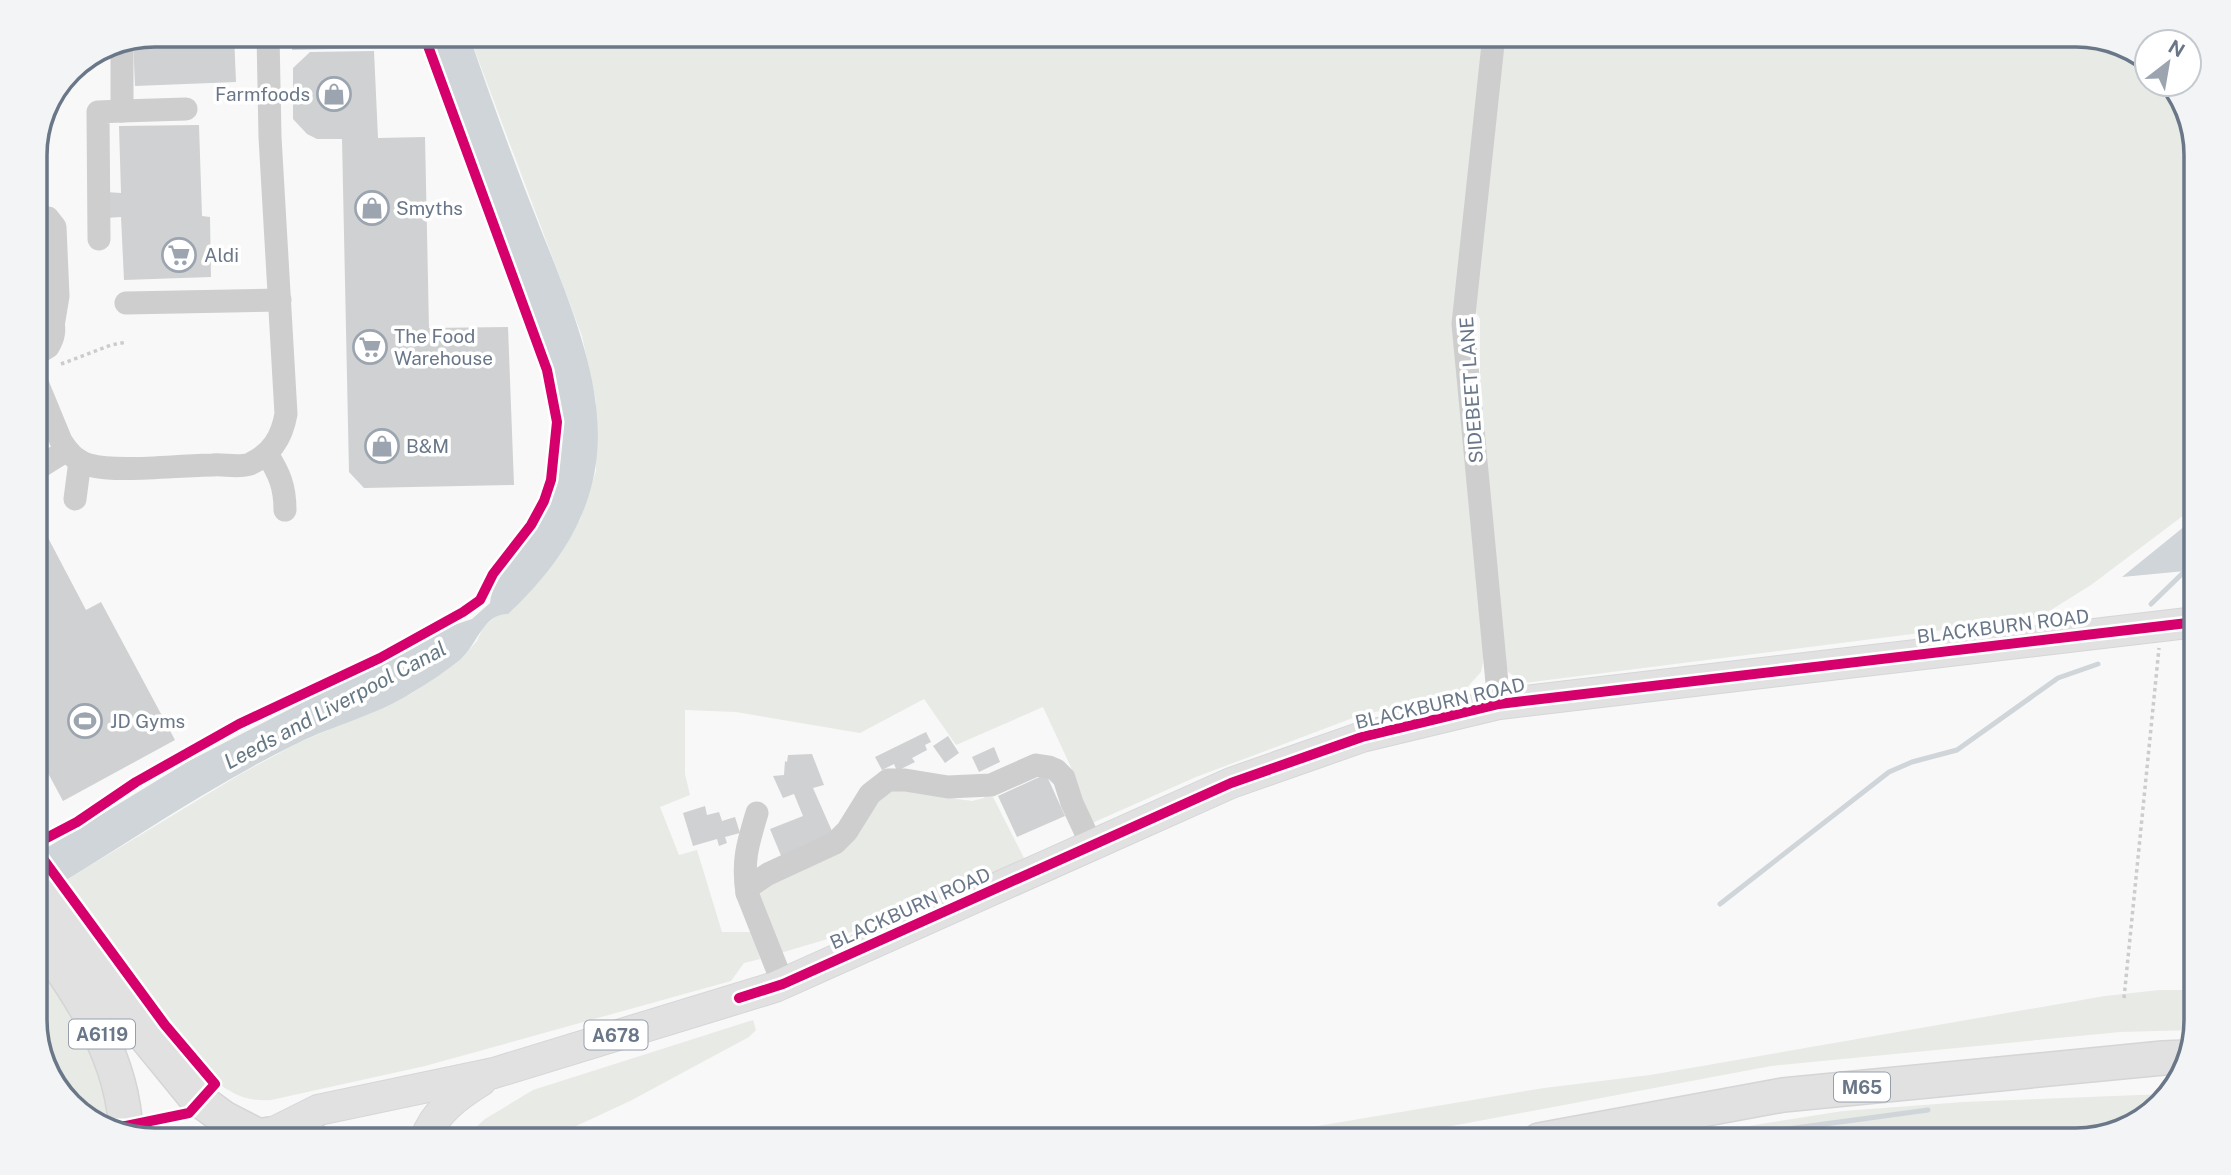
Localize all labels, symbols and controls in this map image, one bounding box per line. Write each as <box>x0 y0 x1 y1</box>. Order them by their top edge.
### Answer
north arrow <box>2133 28 2203 98</box>
text: N <box>2165 35 2189 62</box>
shop icon: Farmfoods <box>315 75 353 113</box>
place label: Farmfoods <box>215 83 310 105</box>
shop icon: Smyths <box>353 189 391 227</box>
place label: Smyths <box>396 197 463 219</box>
supermarket icon: Aldi <box>160 236 198 274</box>
place label: Aldi <box>204 244 239 266</box>
street label: SIDEBEET LANE <box>1455 316 1487 464</box>
place label: The Food Warehouse <box>394 325 493 369</box>
supermarket icon: The Food Warehouse <box>351 328 389 366</box>
shop icon: B&M <box>363 427 401 465</box>
place label: B&M <box>406 435 449 457</box>
street label: BLACKBURN ROAD <box>1916 605 2090 647</box>
water label: Leeds and Liverpool Canal <box>220 636 450 774</box>
street label: BLACKBURN ROAD <box>1353 673 1527 733</box>
sports icon: JD Gyms <box>66 702 104 740</box>
place label: JD Gyms <box>110 710 185 732</box>
street label: BLACKBURN ROAD <box>826 863 994 953</box>
road number: A6119 <box>69 1020 135 1049</box>
road number: A678 <box>584 1020 648 1050</box>
road number: M65 <box>1834 1072 1890 1102</box>

